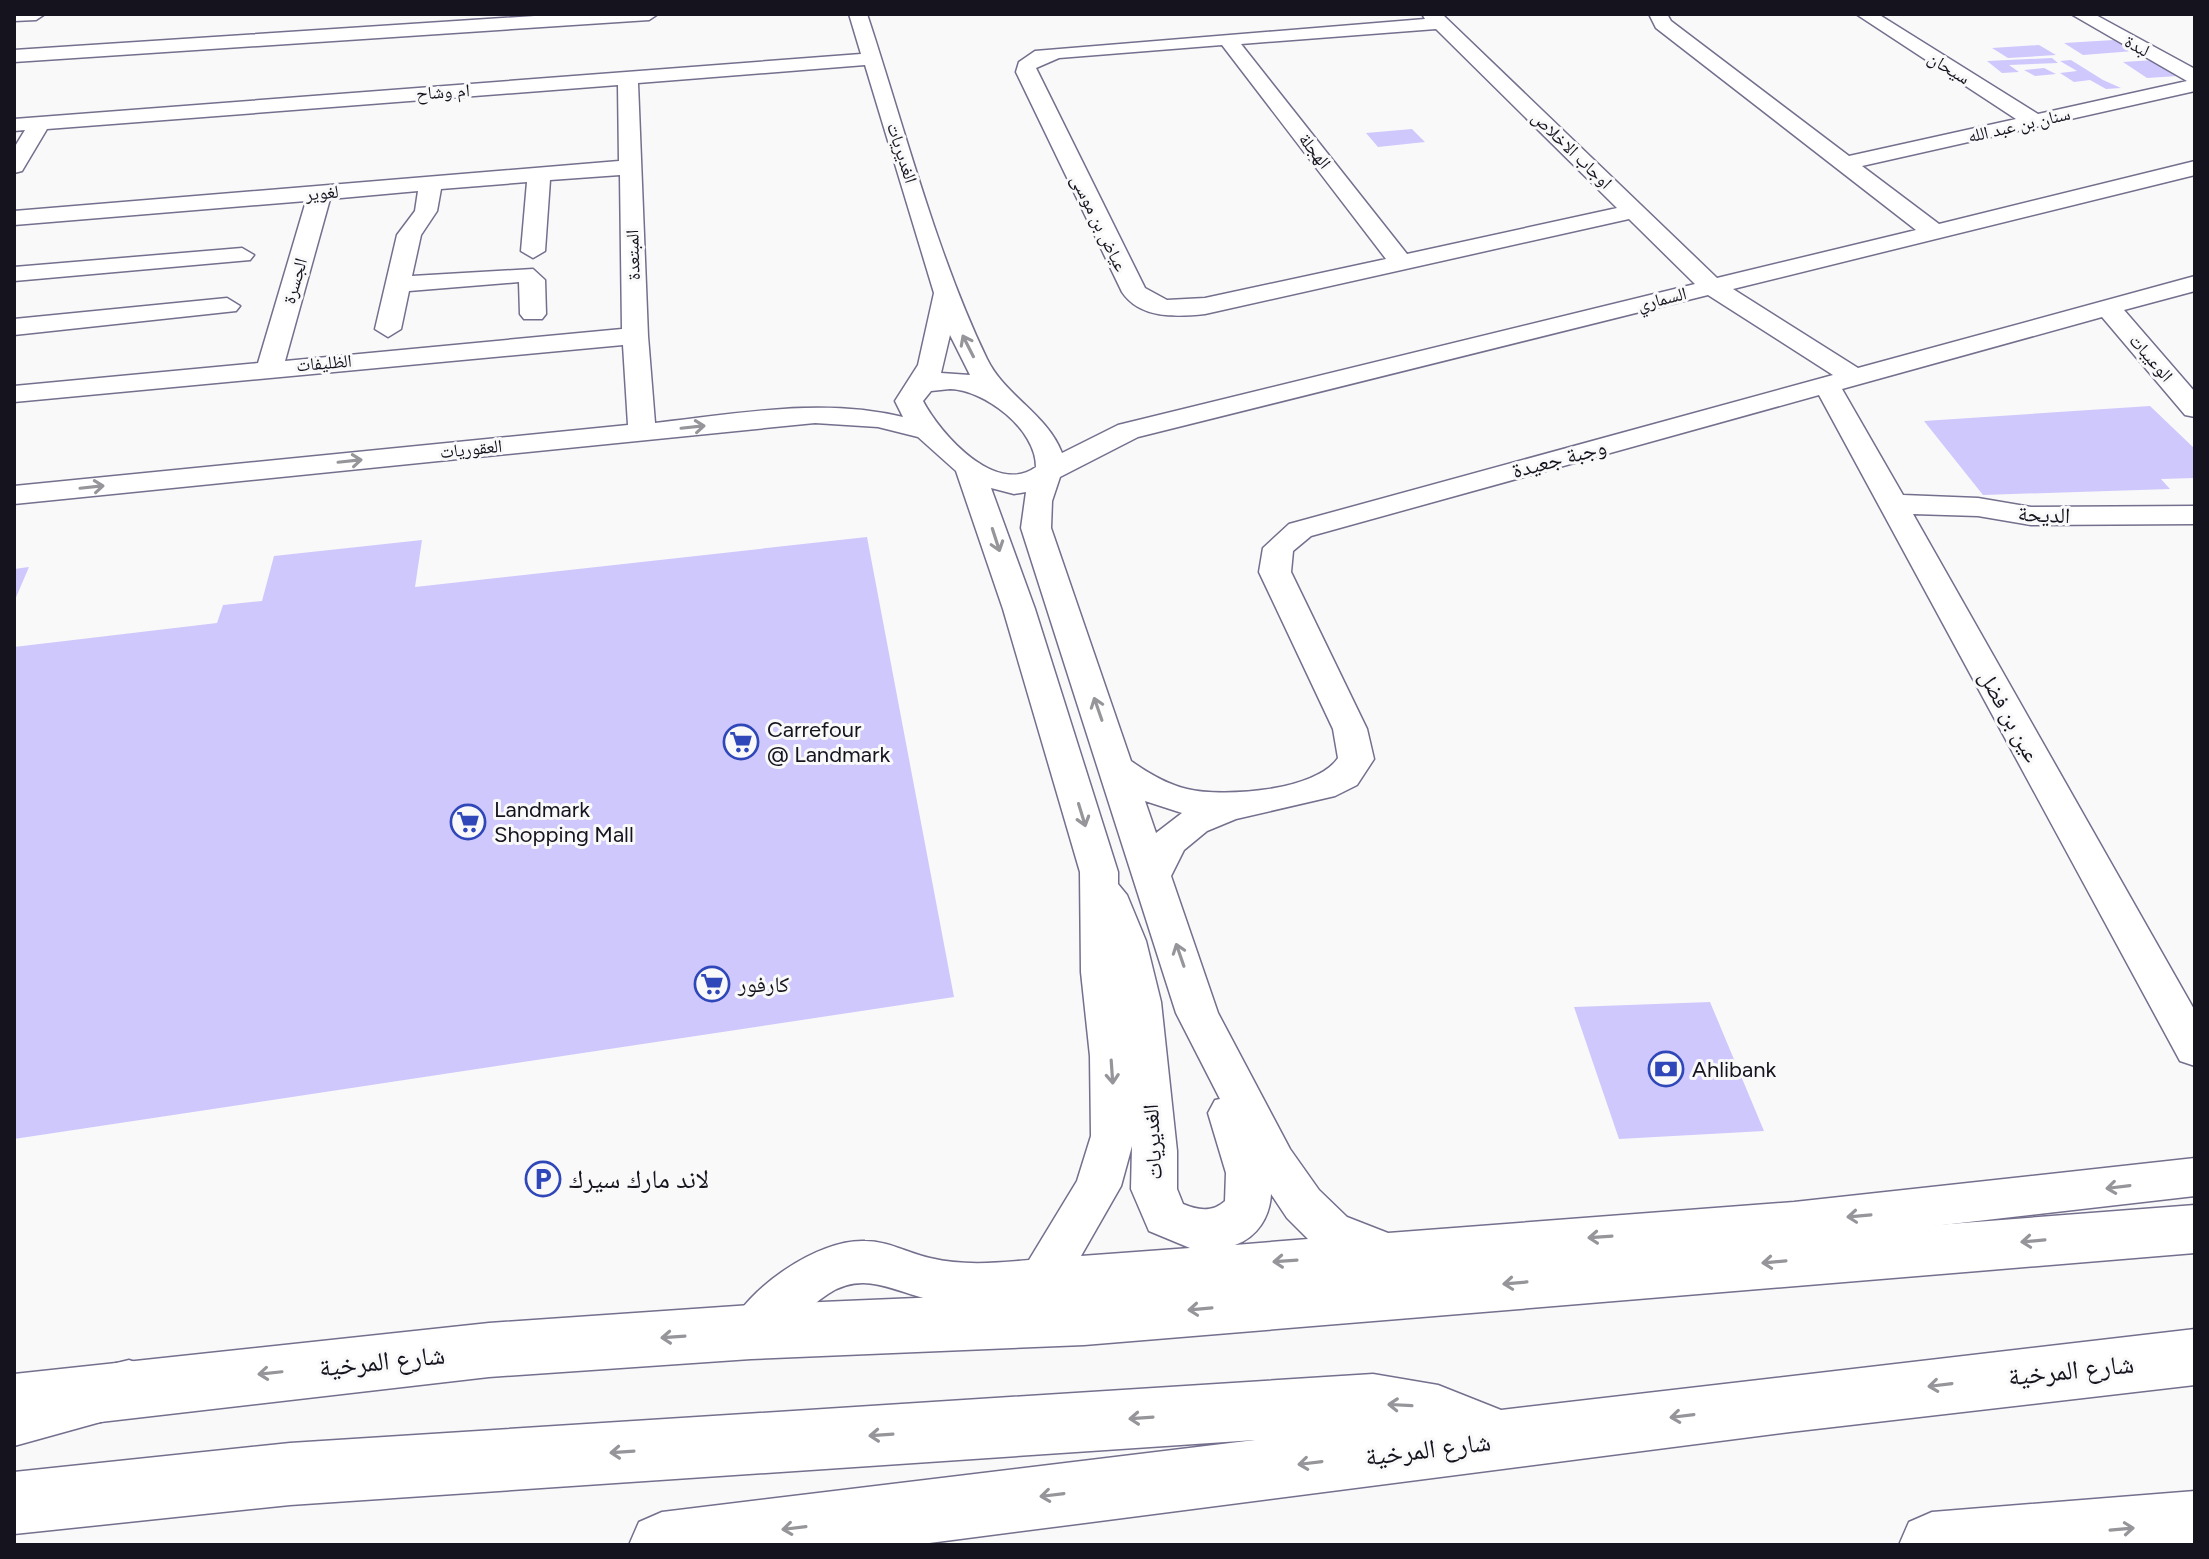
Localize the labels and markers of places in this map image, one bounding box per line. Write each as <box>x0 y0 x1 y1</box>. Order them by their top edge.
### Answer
place label: Carrefour @ Landmark <box>767 716 890 768</box>
supermarket icon: Carrefour @ Landmark <box>722 723 760 761</box>
place label: Landmark Shopping Mall <box>494 796 634 848</box>
supermarket icon: Landmark Shopping Mall <box>449 803 487 841</box>
supermarket icon: كارفور <box>693 965 731 1003</box>
place label: كارفور <box>737 971 789 998</box>
bank icon: Ahlibank <box>1647 1050 1685 1088</box>
place label: Ahlibank <box>1692 1056 1777 1083</box>
parking icon: لاند مارك سيرك <box>524 1160 562 1198</box>
place label: لاند مارك سيرك <box>569 1163 709 1195</box>

